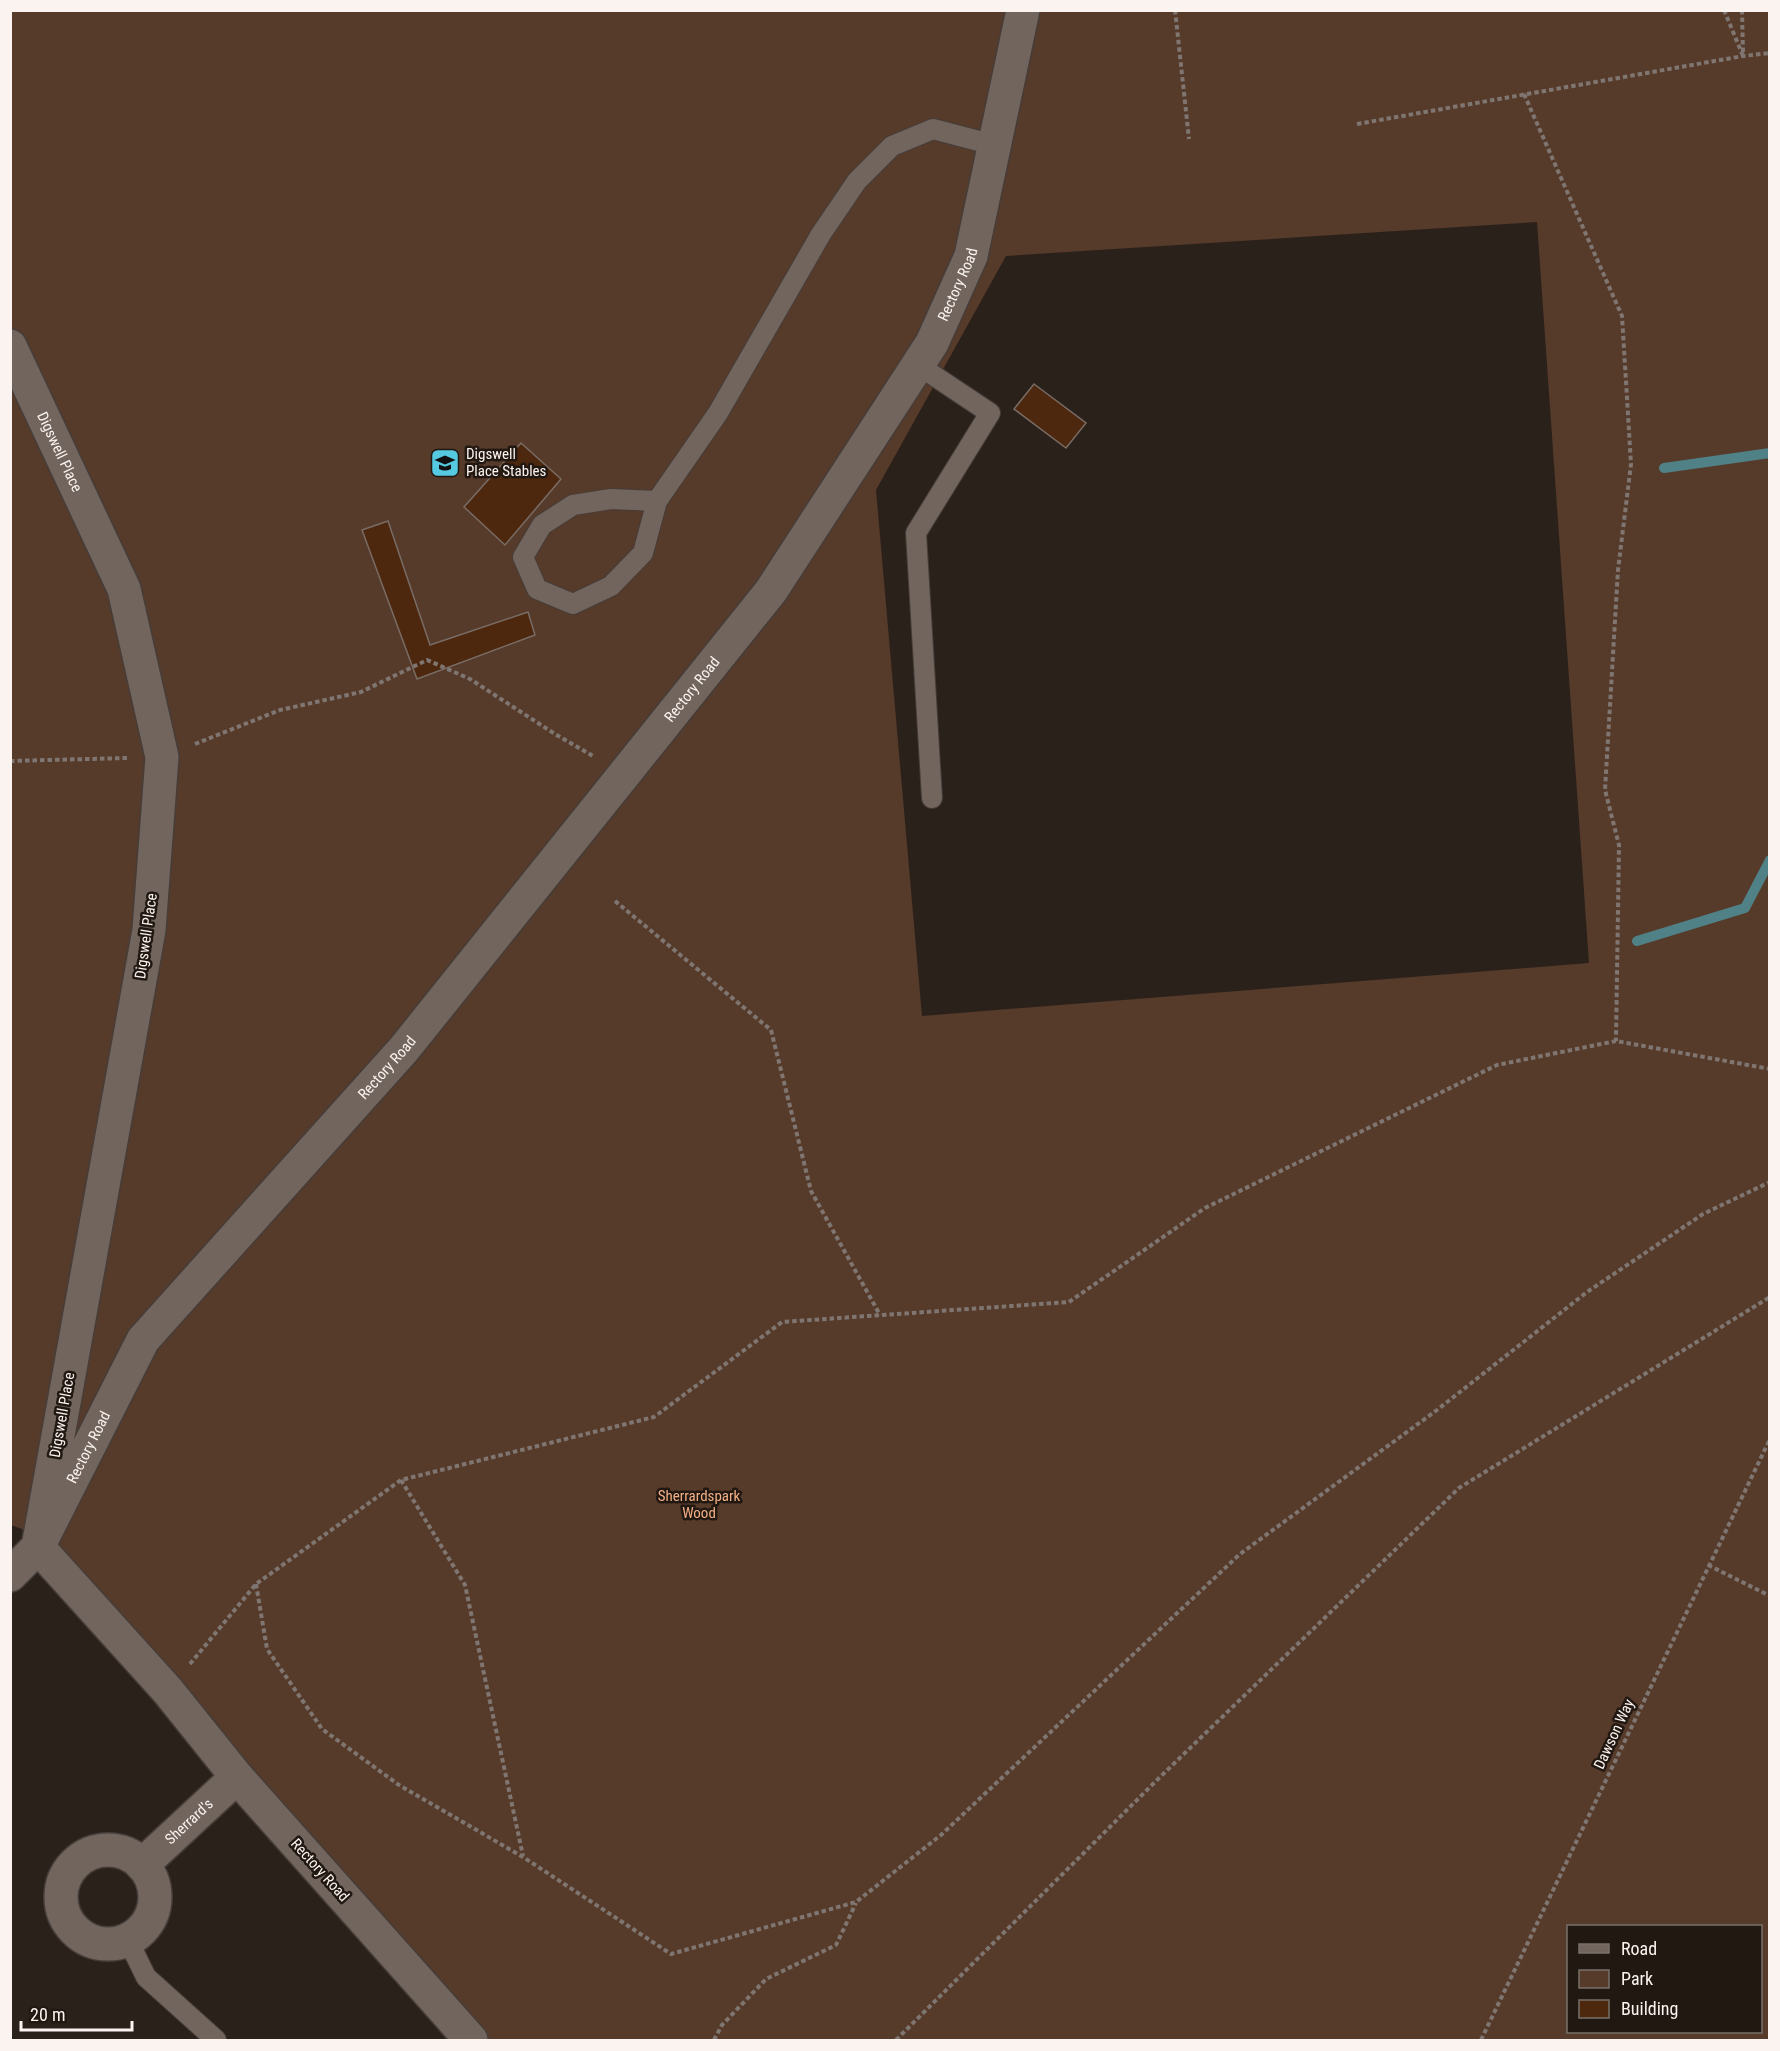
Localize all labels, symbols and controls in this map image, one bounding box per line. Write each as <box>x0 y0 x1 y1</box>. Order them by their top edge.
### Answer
street label: Rectory Road <box>934 246 981 324</box>
street label: Digswell Place <box>33 409 86 495</box>
place label: Digswell Place Stables <box>466 445 547 480</box>
school or university icon: Digswell Place Stables <box>429 447 461 479</box>
street label: Rectory Road <box>661 653 724 726</box>
street label: Digswell Place <box>131 892 161 980</box>
street label: Rectory Road <box>354 1033 420 1103</box>
street label: Digswell Place <box>46 1371 78 1459</box>
street label: Rectory Road <box>63 1408 114 1486</box>
park label: Sherrardspark Wood <box>658 1487 741 1522</box>
street label: Dawson Way <box>1590 1696 1638 1772</box>
street label: Sherrard's <box>161 1795 217 1848</box>
street label: Rectory Road <box>287 1835 353 1905</box>
legend <box>1567 1925 1762 2033</box>
text: Road <box>1621 1938 1657 1959</box>
text: Park <box>1621 1968 1653 1989</box>
scale bar <box>21 1994 132 2032</box>
text: Building <box>1621 1998 1678 2019</box>
text: 20 m <box>30 2004 65 2025</box>

